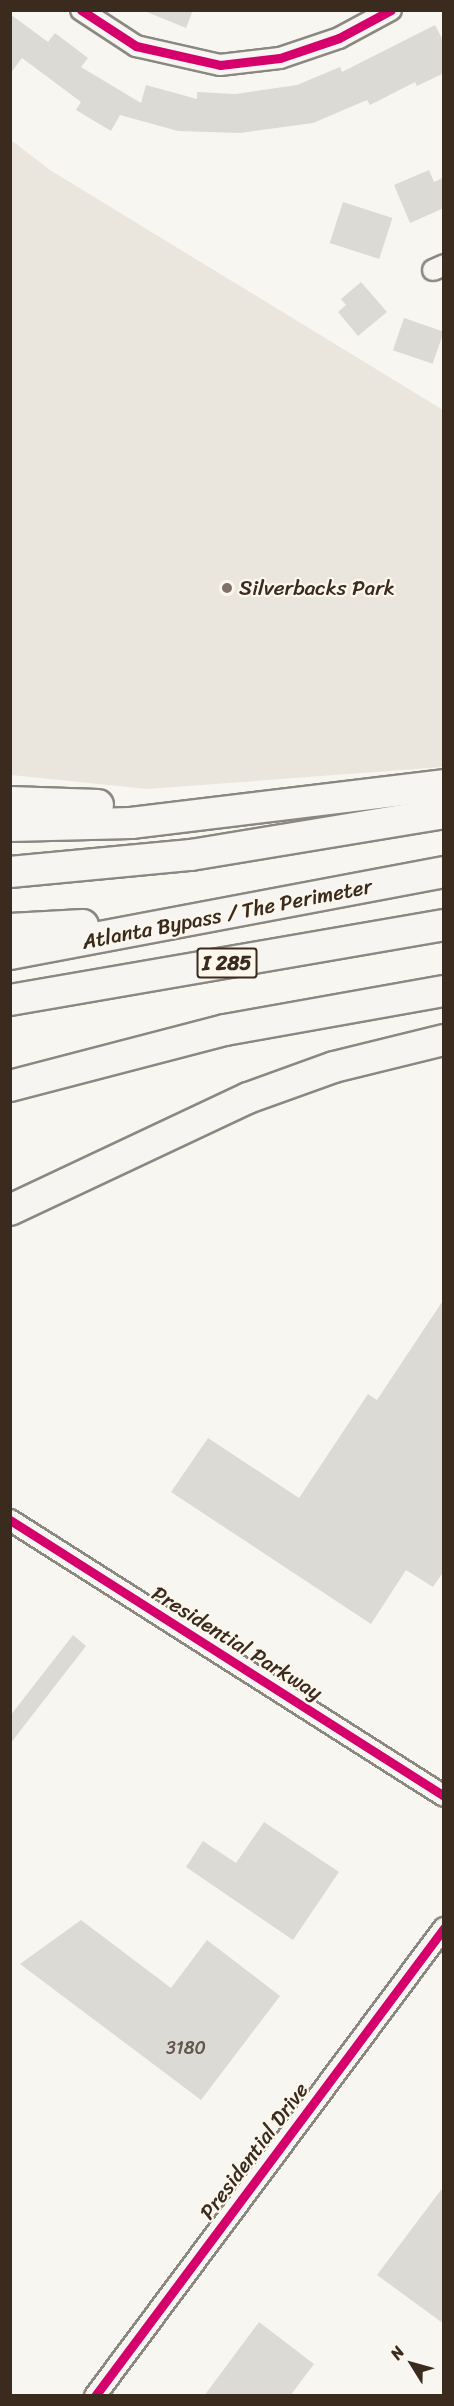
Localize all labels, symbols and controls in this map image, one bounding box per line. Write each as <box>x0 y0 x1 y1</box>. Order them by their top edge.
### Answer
place label: Silverbacks Park <box>239 575 395 601</box>
marker: Silverbacks Park <box>220 581 234 595</box>
street label: Atlanta Bypass / The Perimeter <box>81 874 373 954</box>
road number: I 285 <box>196 946 258 980</box>
street label: Presidential Parkway <box>147 1580 327 1706</box>
house number: 3180 <box>166 2037 206 2059</box>
street label: Presidential Drive <box>194 2078 314 2224</box>
north arrow <box>382 2334 442 2394</box>
text: N <box>382 2340 412 2366</box>

